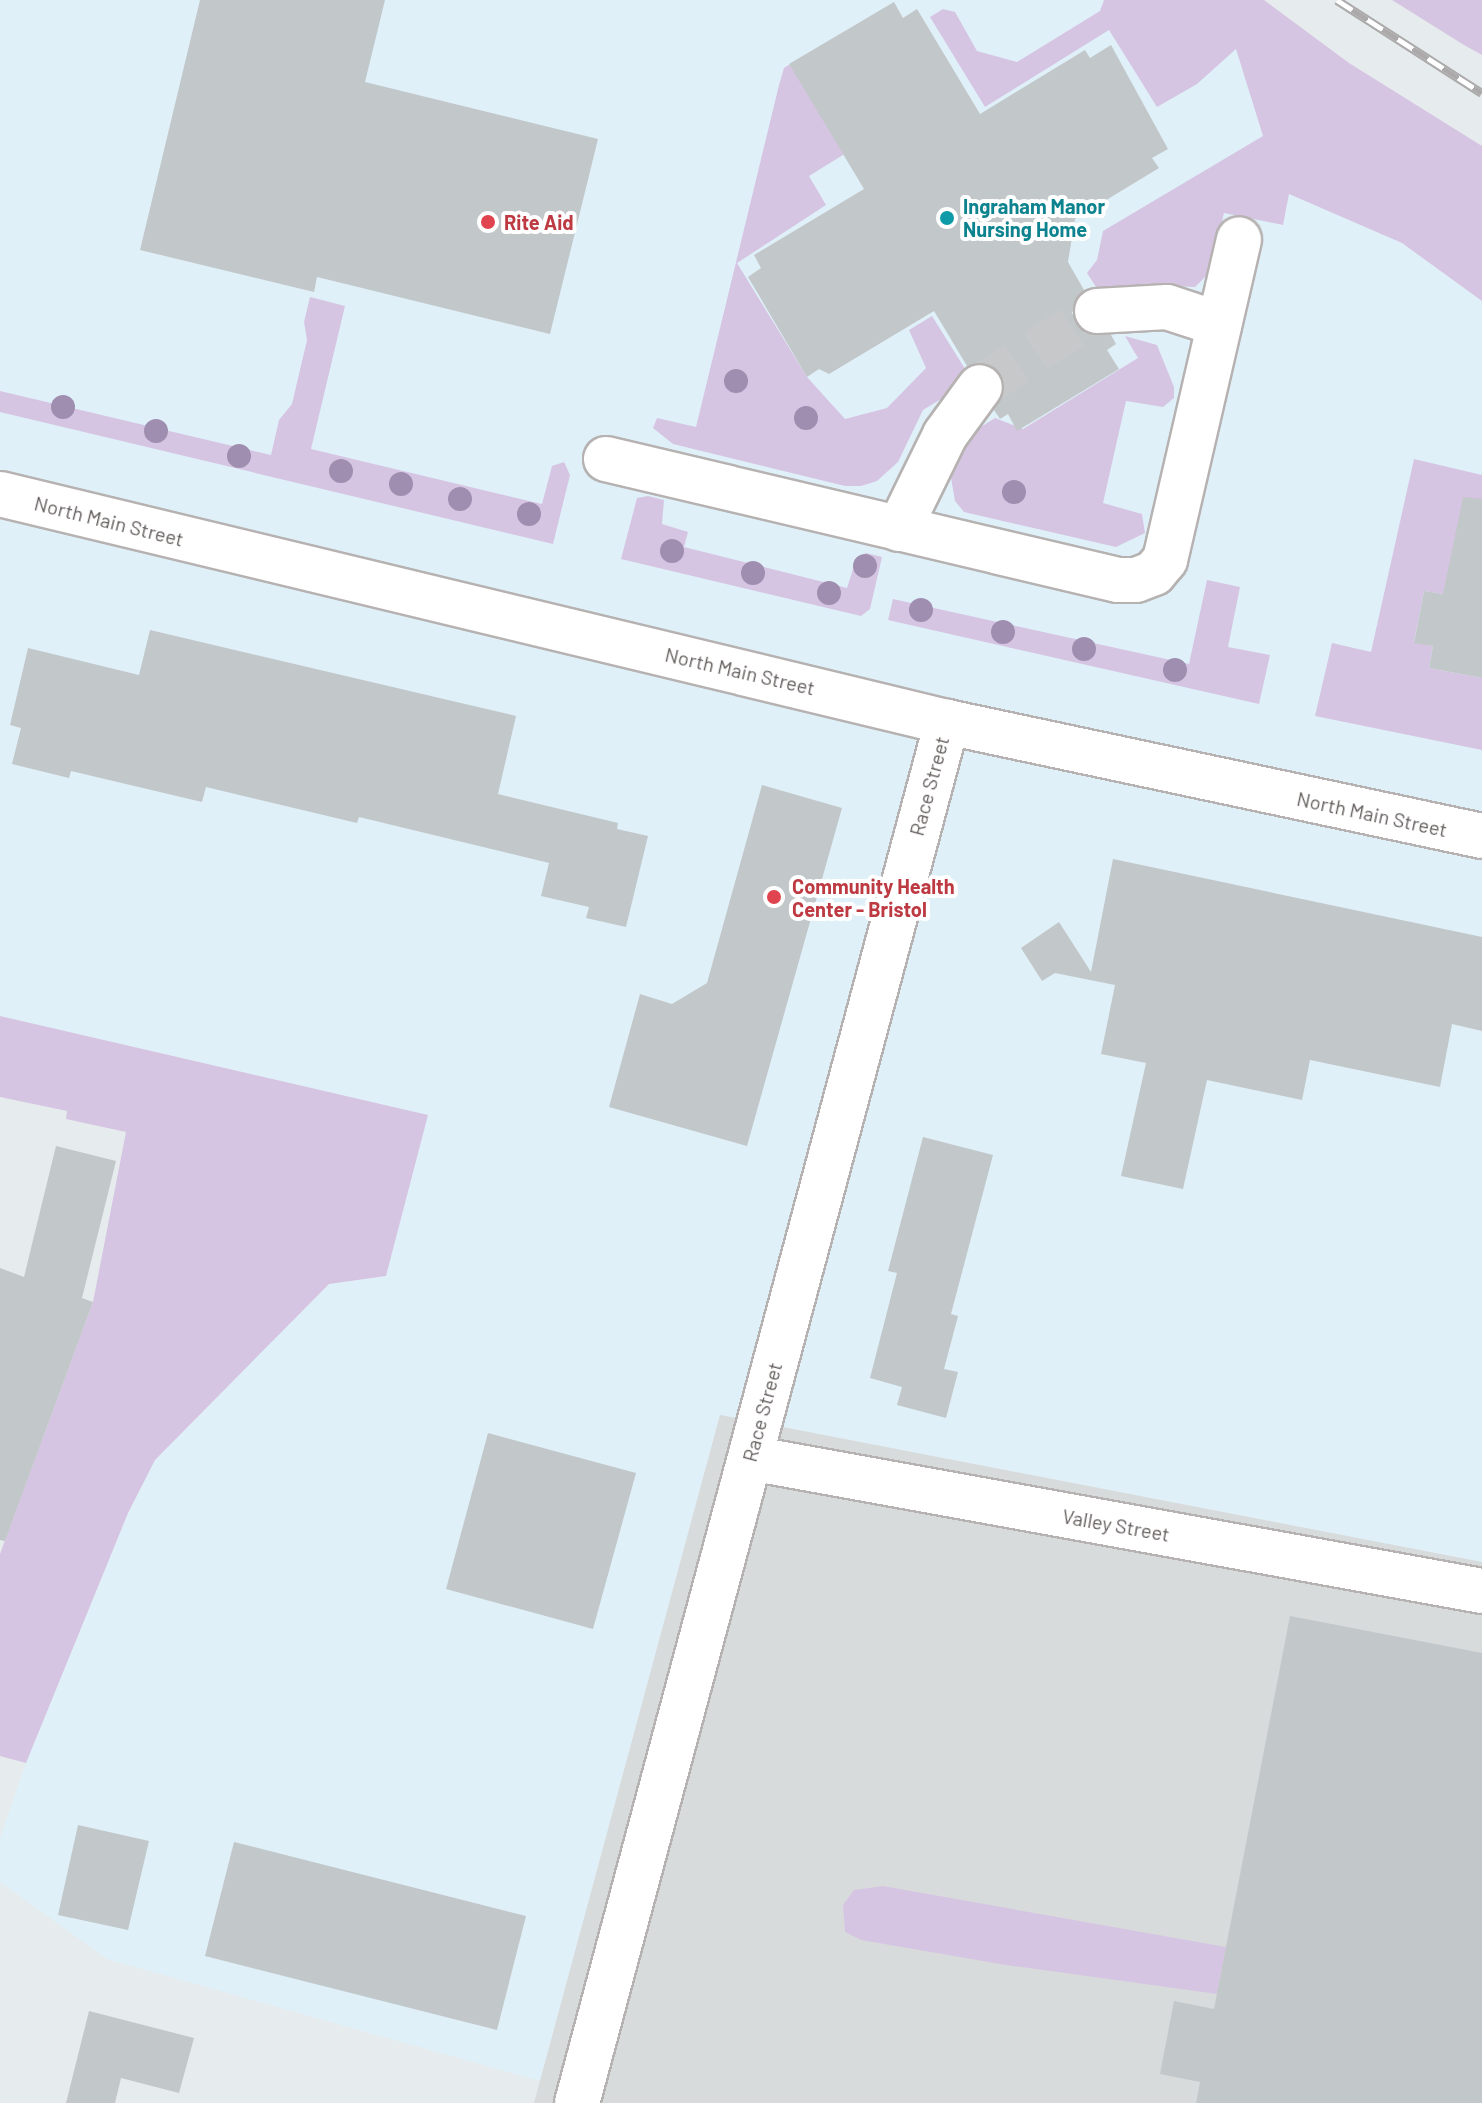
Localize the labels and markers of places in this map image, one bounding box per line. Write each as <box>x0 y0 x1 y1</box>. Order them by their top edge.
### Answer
place label: Ingraham Manor Nursing Home <box>963 194 1105 241</box>
marker: Ingraham Manor Nursing Home <box>938 209 956 227</box>
place label: Rite Aid <box>504 210 574 234</box>
marker: Rite Aid <box>479 213 497 231</box>
place label: Community Health Center - Bristol <box>792 874 955 921</box>
marker: Community Health Center - Bristol <box>763 886 785 908</box>

